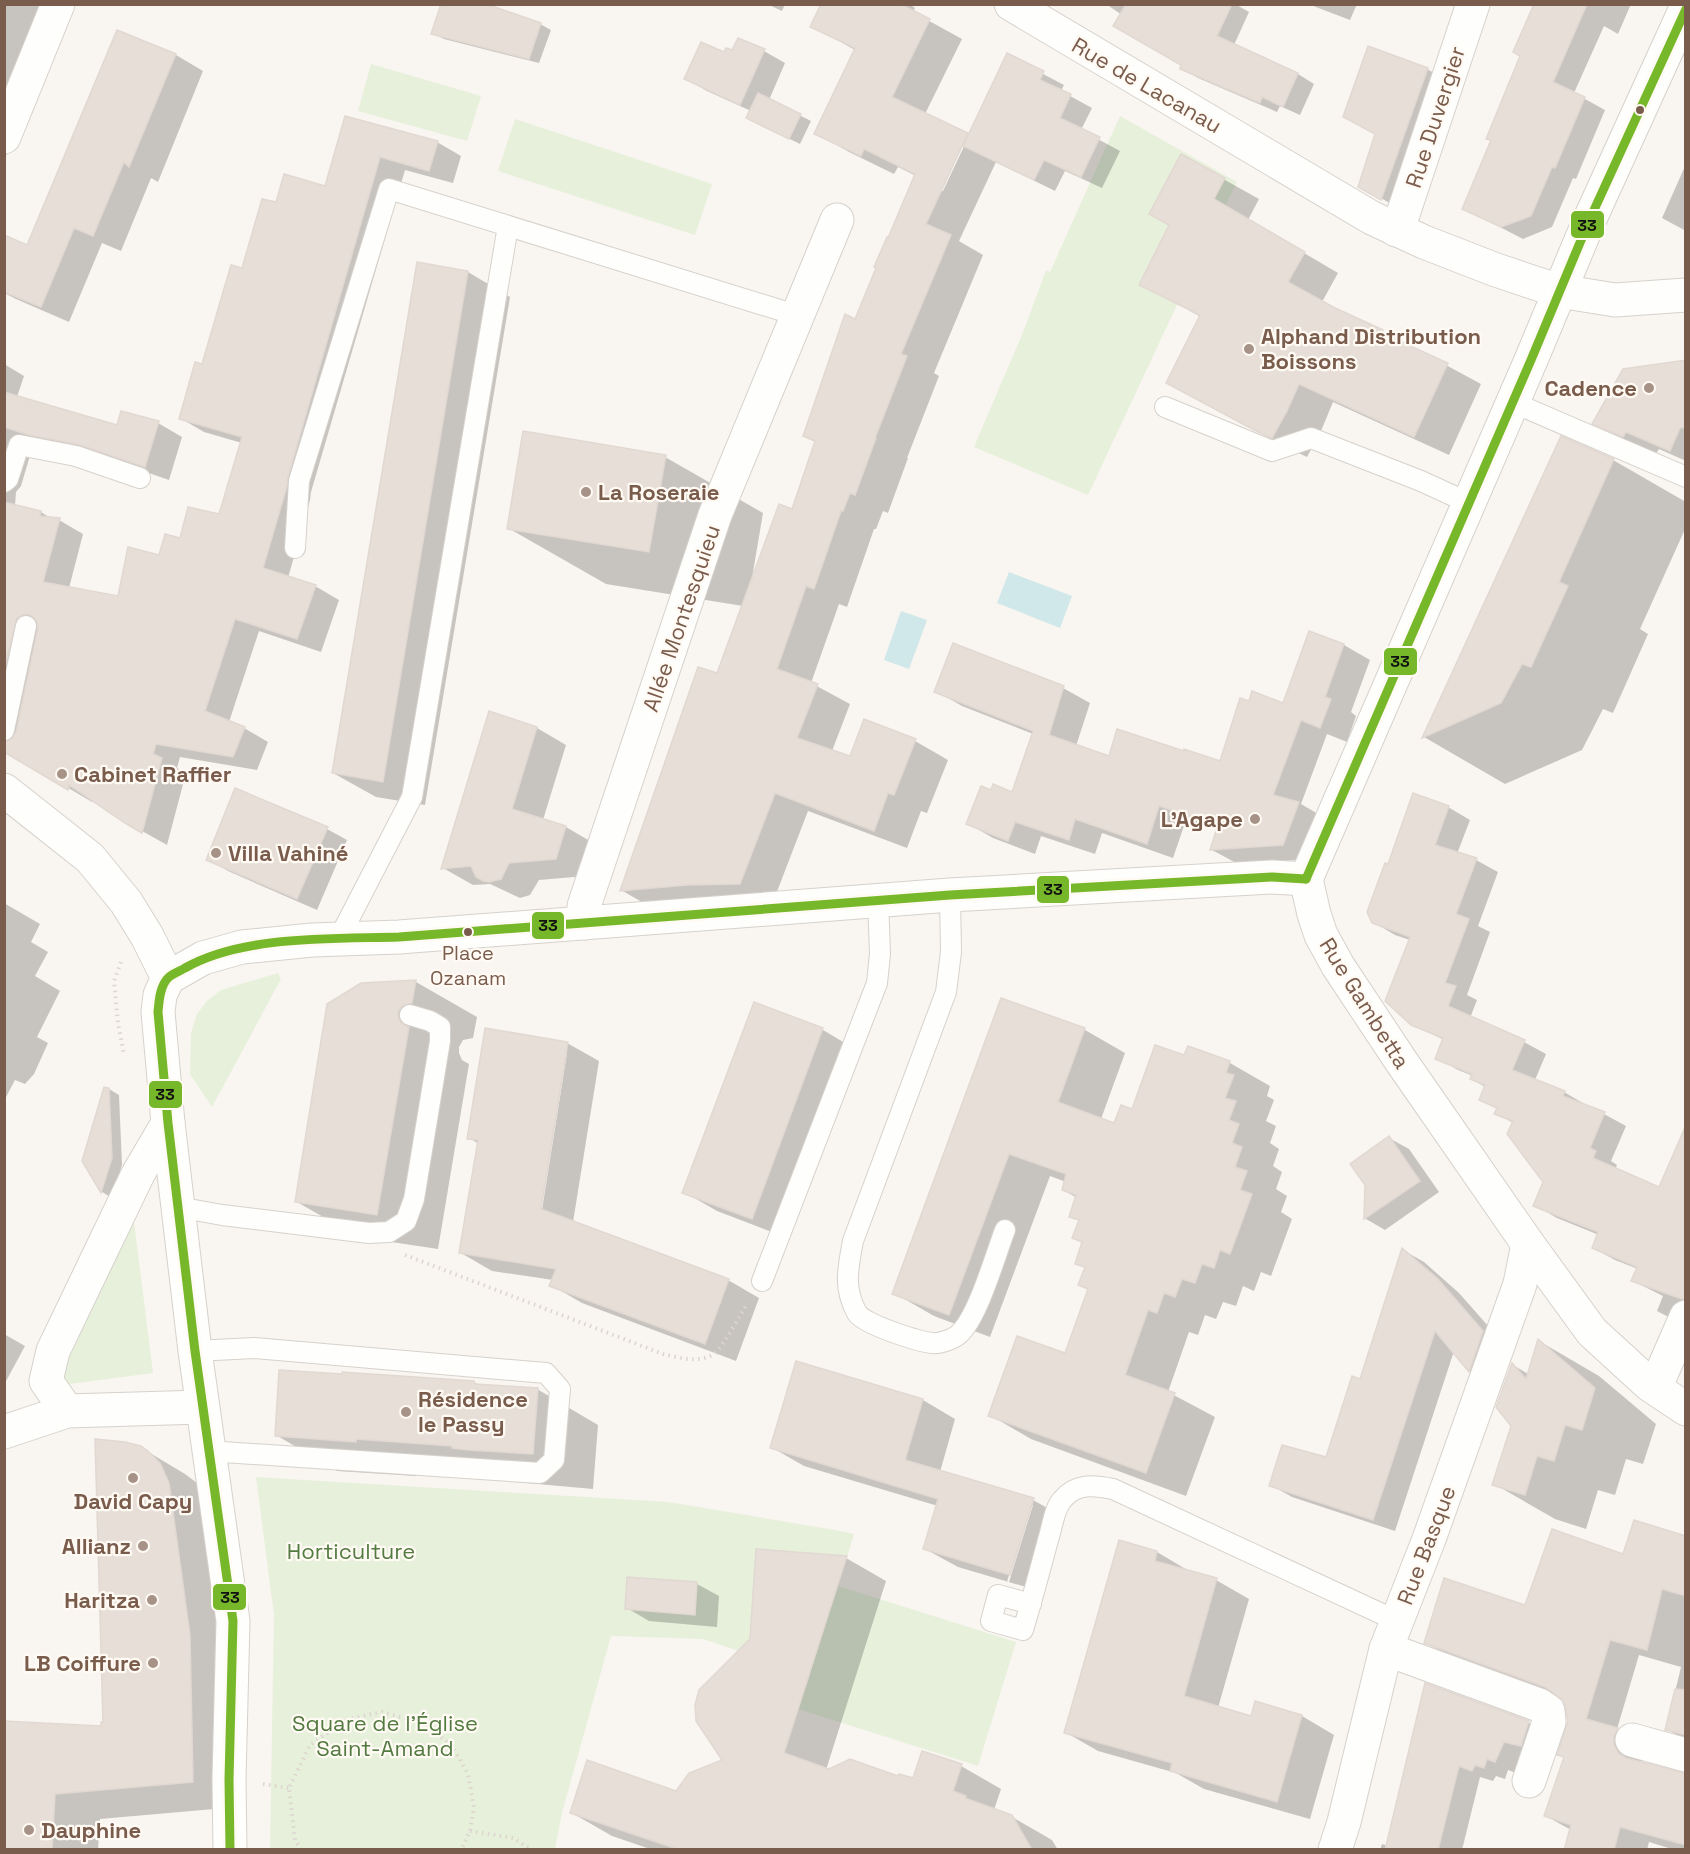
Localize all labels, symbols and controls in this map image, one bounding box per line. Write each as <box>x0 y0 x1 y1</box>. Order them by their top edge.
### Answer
street label: Rue de Lacanau <box>1067 31 1227 139</box>
street label: Rue Duvergier <box>1399 43 1471 191</box>
unlabelled marker <box>1634 104 1646 116</box>
line badge: 33 <box>1570 210 1605 239</box>
text: 33 <box>1577 215 1597 236</box>
place label: Alphand Distribution Boissons <box>1261 322 1481 375</box>
marker: Alphand Distribution Boissons <box>1242 342 1256 356</box>
place label: Cadence <box>1544 374 1637 402</box>
marker: Cadence <box>1642 381 1656 395</box>
place label: La Roseraie <box>598 478 720 506</box>
marker: La Roseraie <box>579 485 593 499</box>
street label: Allée Montesquieu <box>636 521 726 715</box>
line badge: 33 <box>1383 647 1418 676</box>
text: 33 <box>1390 651 1410 672</box>
place label: Cabinet Raffier <box>74 760 232 788</box>
marker: Cabinet Raffier <box>55 767 69 781</box>
place label: L'Agape <box>1161 805 1243 833</box>
marker: L'Agape <box>1248 812 1262 826</box>
place label: Villa Vahiné <box>228 839 349 867</box>
marker: Villa Vahiné <box>209 846 223 860</box>
line badge: 33 <box>1036 875 1070 904</box>
text: 33 <box>1043 879 1063 900</box>
line badge: 33 <box>531 911 565 940</box>
text: 33 <box>538 915 558 936</box>
marker: Place Ozanam <box>462 926 474 938</box>
street label: Rue Gambetta <box>1314 932 1417 1074</box>
place label: Place Ozanam <box>430 940 506 991</box>
line badge: 33 <box>148 1080 183 1109</box>
text: 33 <box>155 1084 175 1105</box>
place label: Résidence le Passy <box>418 1385 528 1438</box>
marker: Résidence le Passy <box>399 1405 413 1419</box>
marker: David Capy <box>126 1471 140 1485</box>
street label: Rue Basque <box>1390 1481 1462 1609</box>
place label: David Capy <box>74 1487 192 1515</box>
place label: Allianz <box>62 1532 131 1560</box>
park label: Horticulture <box>287 1537 415 1565</box>
marker: Allianz <box>136 1539 150 1553</box>
line badge: 33 <box>212 1583 247 1611</box>
place label: Haritza <box>64 1586 140 1614</box>
text: 33 <box>220 1587 240 1608</box>
marker: Haritza <box>145 1593 159 1607</box>
place label: LB Coiffure <box>24 1649 141 1677</box>
marker: LB Coiffure <box>146 1656 160 1670</box>
park label: Square de l'Église Saint-Amand <box>292 1709 478 1762</box>
place label: Dauphine <box>41 1816 141 1844</box>
marker: Dauphine <box>22 1823 36 1837</box>

